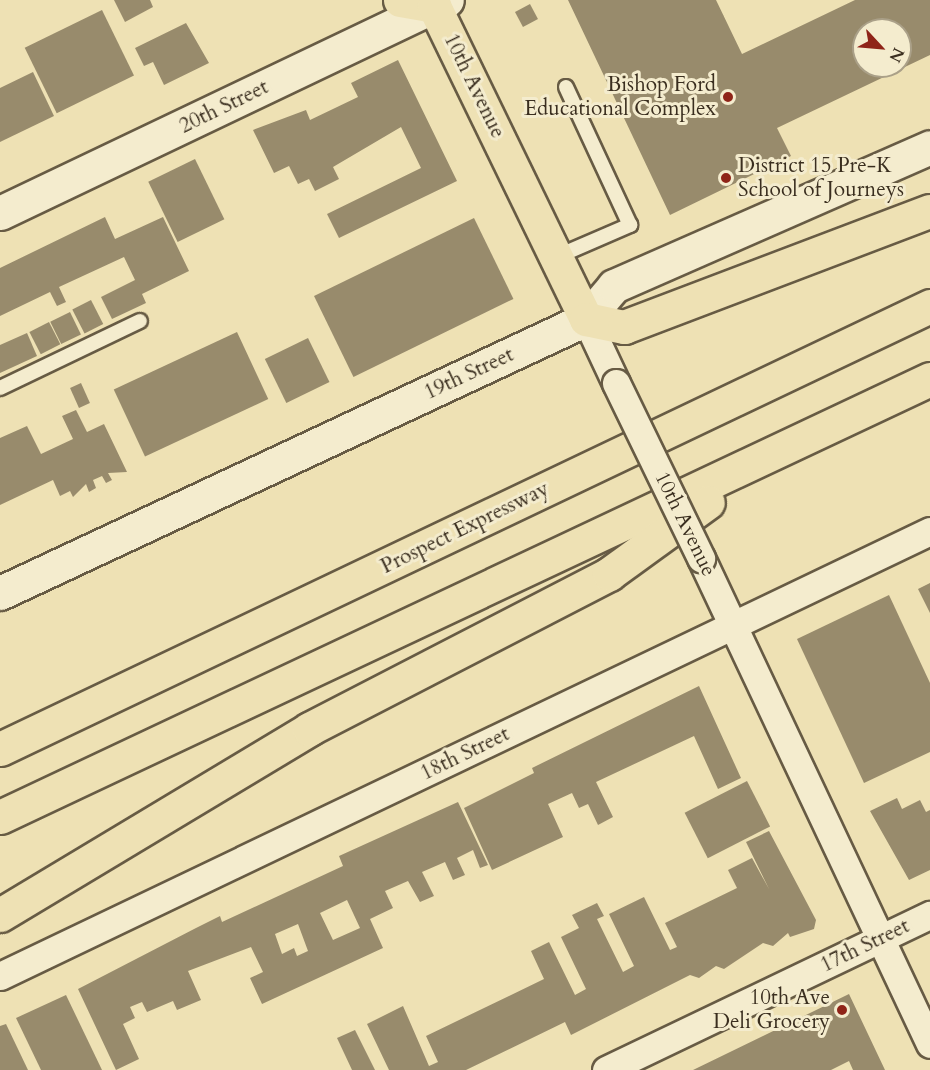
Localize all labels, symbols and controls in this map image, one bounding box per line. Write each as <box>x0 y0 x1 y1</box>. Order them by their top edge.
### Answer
north arrow <box>852 18 912 78</box>
street label: 10th Avenue <box>438 30 510 142</box>
text: N <box>883 44 909 66</box>
place label: Bishop Ford Educational Complex <box>524 72 716 122</box>
street label: 20th Street <box>175 75 273 139</box>
marker: Bishop Ford Educational Complex <box>721 90 735 104</box>
place label: District 15 Pre-K School of Journeys <box>738 153 904 203</box>
marker: District 15 Pre-K School of Journeys <box>719 171 733 185</box>
street label: 19th Street <box>420 342 518 406</box>
street label: 10th Avenue <box>649 468 721 580</box>
street label: Prospect Expressway <box>377 476 553 580</box>
street label: 18th Street <box>416 722 514 786</box>
street label: 17th Street <box>816 914 914 978</box>
place label: 10th Ave Deli Grocery <box>713 985 830 1035</box>
marker: 10th Ave Deli Grocery <box>835 1003 849 1017</box>

